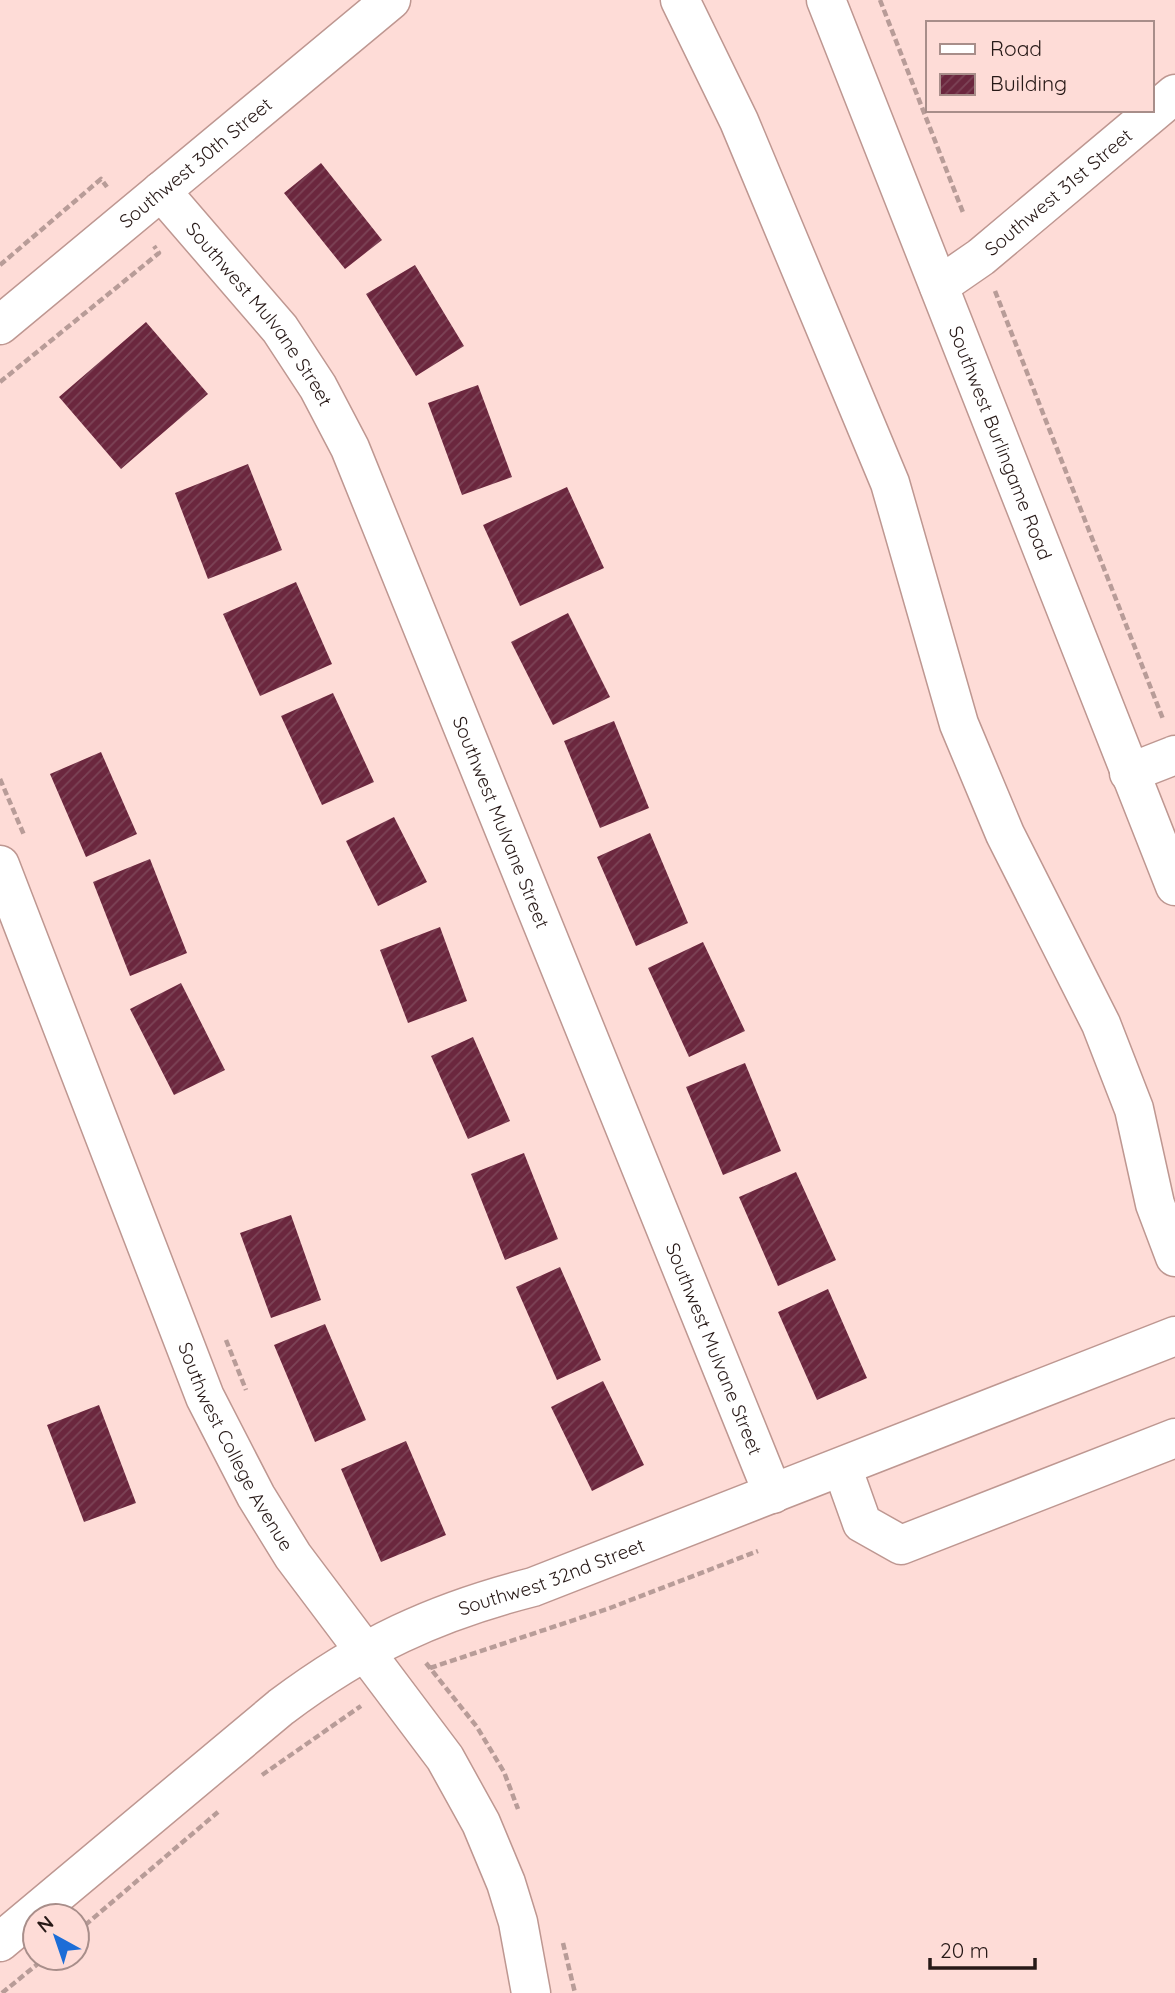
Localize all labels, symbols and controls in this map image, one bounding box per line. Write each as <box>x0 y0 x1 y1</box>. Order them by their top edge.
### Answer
legend <box>926 21 1154 112</box>
text: Road <box>990 35 1042 61</box>
text: Building <box>990 70 1067 96</box>
street label: Southwest 30th Street <box>114 92 277 233</box>
street label: Southwest 31st Street <box>980 123 1137 261</box>
street label: Southwest Mulvane Street <box>181 217 338 410</box>
street label: Southwest Burlingame Road <box>944 322 1057 563</box>
street label: Southwest Mulvane Street <box>448 713 555 932</box>
street label: Southwest Mulvane Street <box>661 1239 768 1458</box>
street label: Southwest College Avenue <box>173 1339 299 1555</box>
street label: Southwest 32nd Street <box>455 1533 648 1621</box>
north arrow <box>21 1902 91 1972</box>
text: N <box>32 1910 58 1938</box>
scale bar <box>930 1926 1035 1970</box>
text: 20 m <box>940 1937 989 1963</box>

